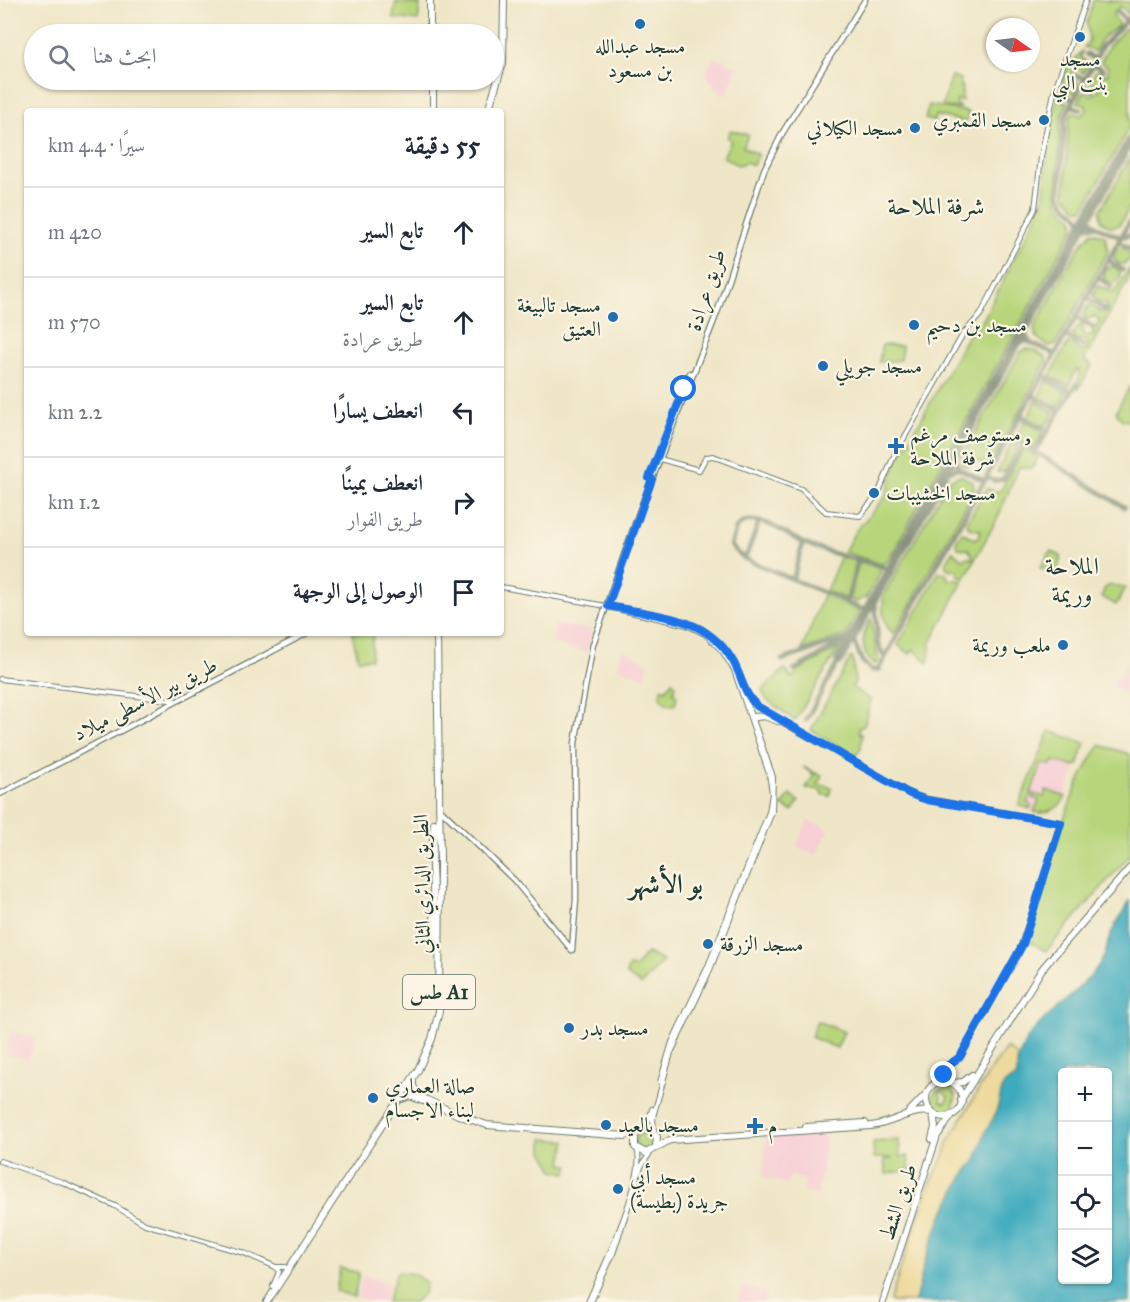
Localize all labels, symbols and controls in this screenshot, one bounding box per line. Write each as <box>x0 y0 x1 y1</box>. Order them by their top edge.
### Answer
marker: مسجد عبدالله بن مسعود <box>633 17 647 31</box>
north arrow <box>986 18 1040 72</box>
search box <box>24 24 504 90</box>
marker: مسجد بنت البي <box>1073 30 1087 44</box>
place label: مسجد عبدالله بن مسعود <box>595 33 685 83</box>
icon: search <box>45 41 78 74</box>
text: ابحث هنا <box>93 42 156 69</box>
place label: مسجد بنت البي <box>1052 46 1108 103</box>
place label: مسجد القمبري <box>933 107 1032 136</box>
marker: مسجد القمبري <box>1037 113 1051 127</box>
place label: مسجد الكيلاني <box>807 115 903 145</box>
marker: مسجد الكيلاني <box>908 121 922 135</box>
text: 55 دقيقة <box>405 129 480 161</box>
text: سيرًا · 4.4 km <box>48 133 145 157</box>
district label: شرفة الملاحة <box>888 191 984 222</box>
icon: ahead <box>447 216 480 249</box>
text: تابع السير <box>361 217 423 244</box>
text: 420 m <box>48 220 102 244</box>
street label: طريق عرادة <box>681 246 733 335</box>
text: تابع السير <box>361 289 423 316</box>
place label: مسجد تالبيغة العتيق <box>517 292 601 342</box>
icon: ahead <box>447 306 480 339</box>
text: 570 m <box>48 310 101 334</box>
marker: مسجد تالبيغة العتيق <box>606 310 620 324</box>
place label: مسجد بن دحيم <box>926 312 1027 346</box>
marker: مسجد بن دحيم <box>907 318 921 332</box>
text: طريق عرادة <box>342 327 423 351</box>
place label: مسجد جويلي <box>835 353 922 386</box>
marker: مسجد جويلي <box>816 359 830 373</box>
route start <box>670 375 696 401</box>
icon: left <box>447 396 480 429</box>
text: انعطف يسارًا <box>333 397 423 424</box>
text: 2.2 km <box>48 400 103 424</box>
place label: مستوصف مرغم , شرفة الملاحة <box>910 421 1031 472</box>
marker: مستوصف مرغم , شرفة الملاحة <box>887 437 905 455</box>
text: انعطف يمينًا <box>342 469 423 496</box>
place label: مسجد الخشيبات <box>886 480 996 506</box>
icon: right <box>447 486 480 519</box>
marker: مسجد الخشيبات <box>867 486 881 500</box>
text: 1.2 km <box>48 490 100 514</box>
text: طريق الفوار <box>347 507 423 531</box>
district label: الملاحة وريمة <box>1045 551 1099 609</box>
icon: arrive <box>447 576 480 609</box>
text: الوصول إلى الوجهة <box>293 577 423 604</box>
place label: ملعب وريمة <box>972 632 1051 659</box>
marker: ملعب وريمة <box>1056 638 1070 652</box>
street label: طريق بير الأسطى ميلاد <box>68 650 222 747</box>
street label: الطريق الدائري الثاني <box>408 814 440 954</box>
district label: بو الأشهر <box>626 864 703 902</box>
place label: مسجد الزرقة <box>720 931 803 957</box>
marker: مسجد الزرقة <box>701 937 715 951</box>
road number: طس A1 <box>403 975 475 1009</box>
place label: مسجد بدر <box>579 1015 649 1041</box>
marker: مسجد بدر <box>562 1021 576 1035</box>
route end <box>930 1061 956 1087</box>
map controls <box>1058 1068 1112 1284</box>
button: + <box>1058 1068 1112 1122</box>
place label: صالة العماري لبناء الاجسام <box>385 1073 475 1128</box>
marker: صالة العماري لبناء الاجسام <box>366 1091 380 1105</box>
place label: مسجد بالعيد <box>618 1112 699 1138</box>
place label: م <box>768 1113 778 1144</box>
marker: م <box>746 1117 764 1135</box>
marker: مسجد بالعيد <box>599 1118 613 1132</box>
button: − <box>1058 1122 1112 1176</box>
street label: طريق الشط <box>873 1160 923 1244</box>
place label: مسجد أبي جريدة (بطيسة) <box>630 1162 728 1214</box>
button: locate <box>1058 1176 1112 1230</box>
marker: مسجد أبي جريدة (بطيسة) <box>611 1182 625 1196</box>
button: layers <box>1058 1230 1112 1284</box>

